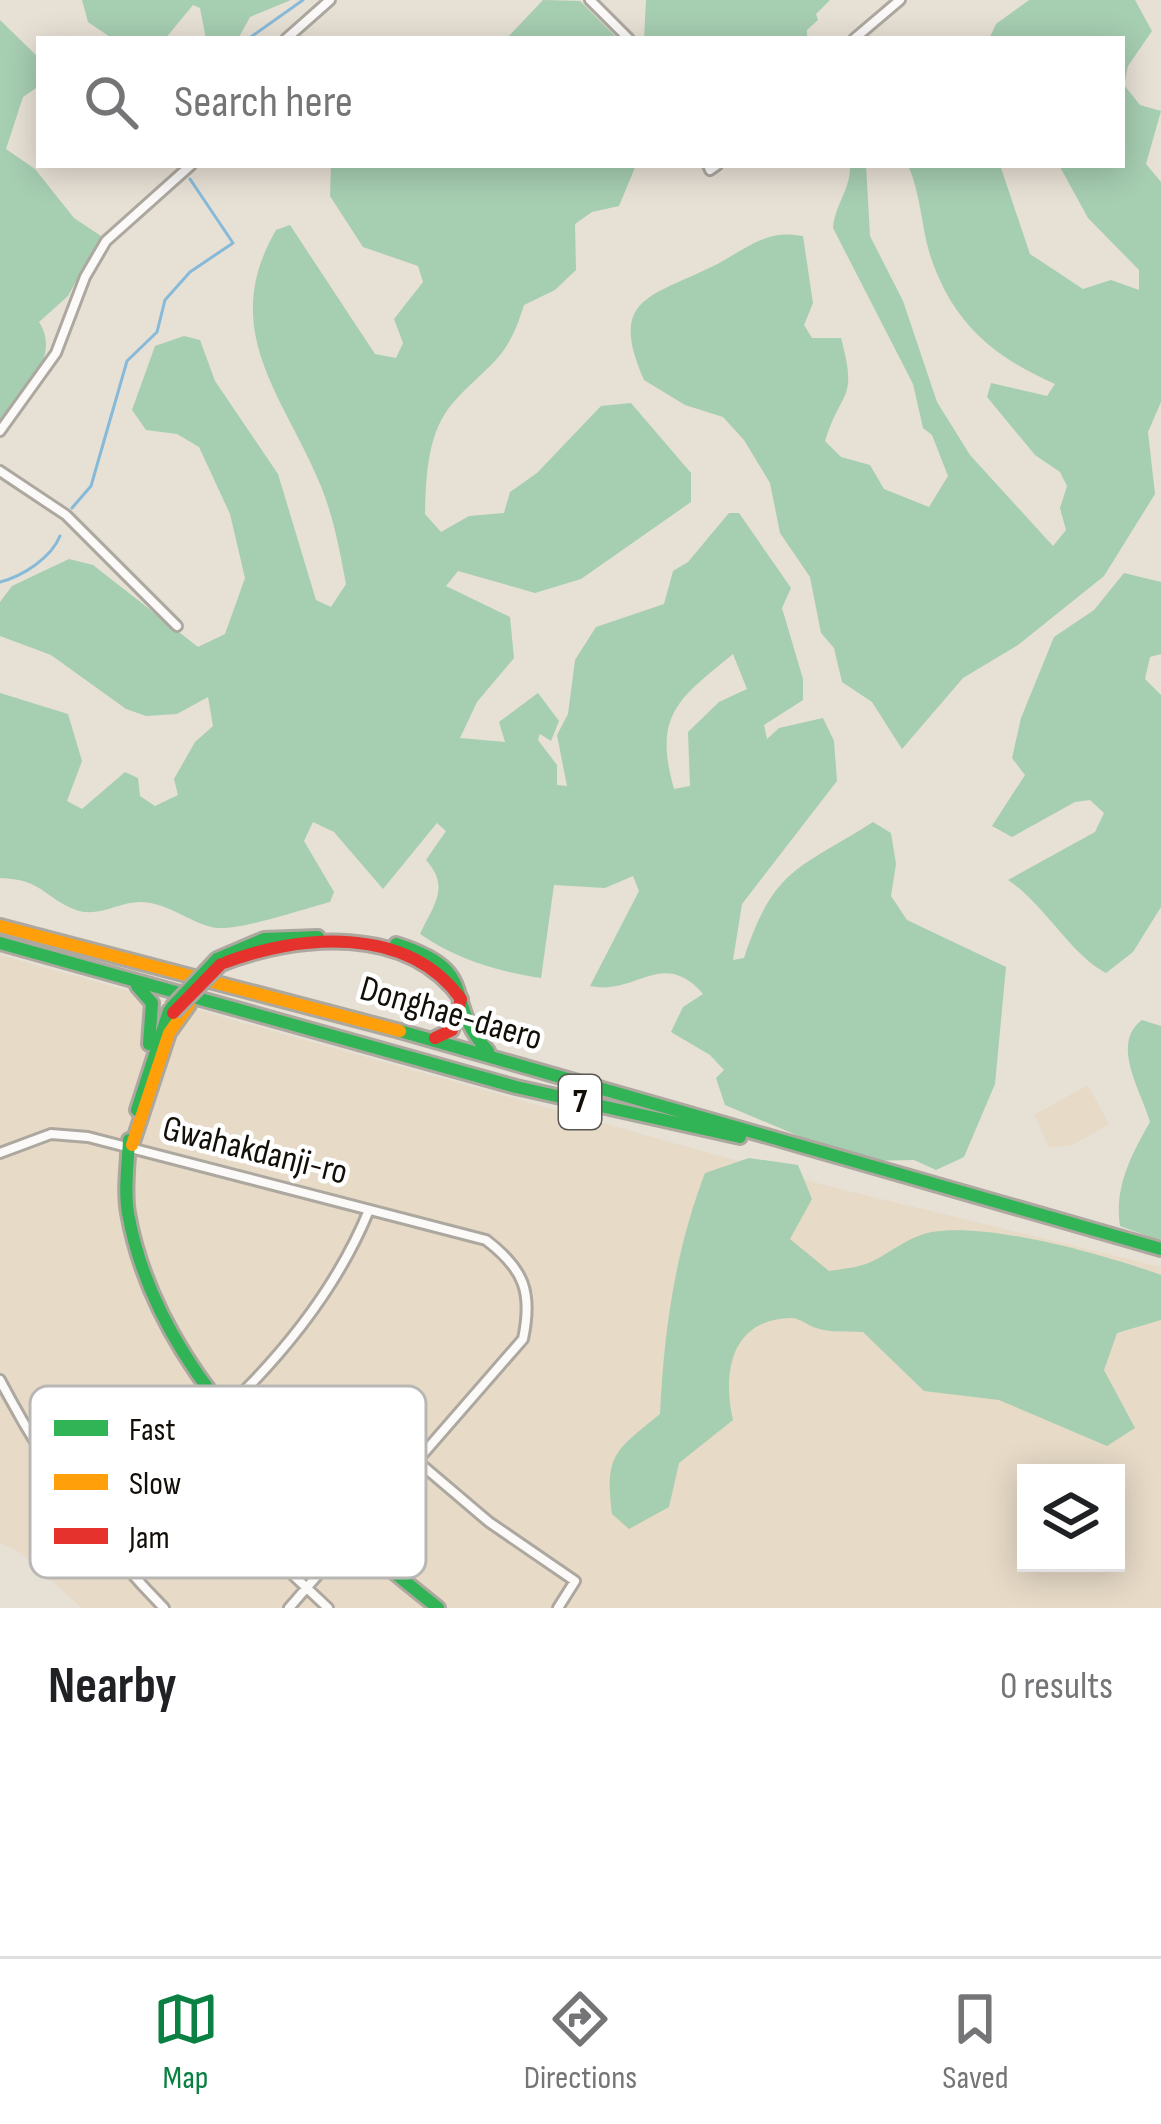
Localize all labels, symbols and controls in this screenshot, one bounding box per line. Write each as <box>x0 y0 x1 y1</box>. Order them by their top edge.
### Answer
search box <box>36 36 1125 168</box>
icon: search <box>78 69 144 135</box>
text: Search here <box>174 75 353 130</box>
street label: Donghae-daero <box>355 967 547 1061</box>
road number: 7 <box>559 1075 601 1129</box>
street label: Gwahakdanji-ro <box>158 1107 352 1195</box>
legend <box>30 1386 426 1578</box>
text: Fast <box>129 1410 176 1450</box>
text: Slow <box>129 1464 181 1504</box>
map controls <box>1017 1464 1125 1572</box>
button: layers <box>1017 1464 1125 1572</box>
text: Jam <box>128 1518 170 1558</box>
text: Nearby <box>48 1656 177 1717</box>
text: 0 results <box>1000 1663 1113 1710</box>
tab: Map <box>153 1986 219 2098</box>
tab: Directions <box>524 1986 637 2098</box>
tab: Saved <box>942 1986 1008 2098</box>

